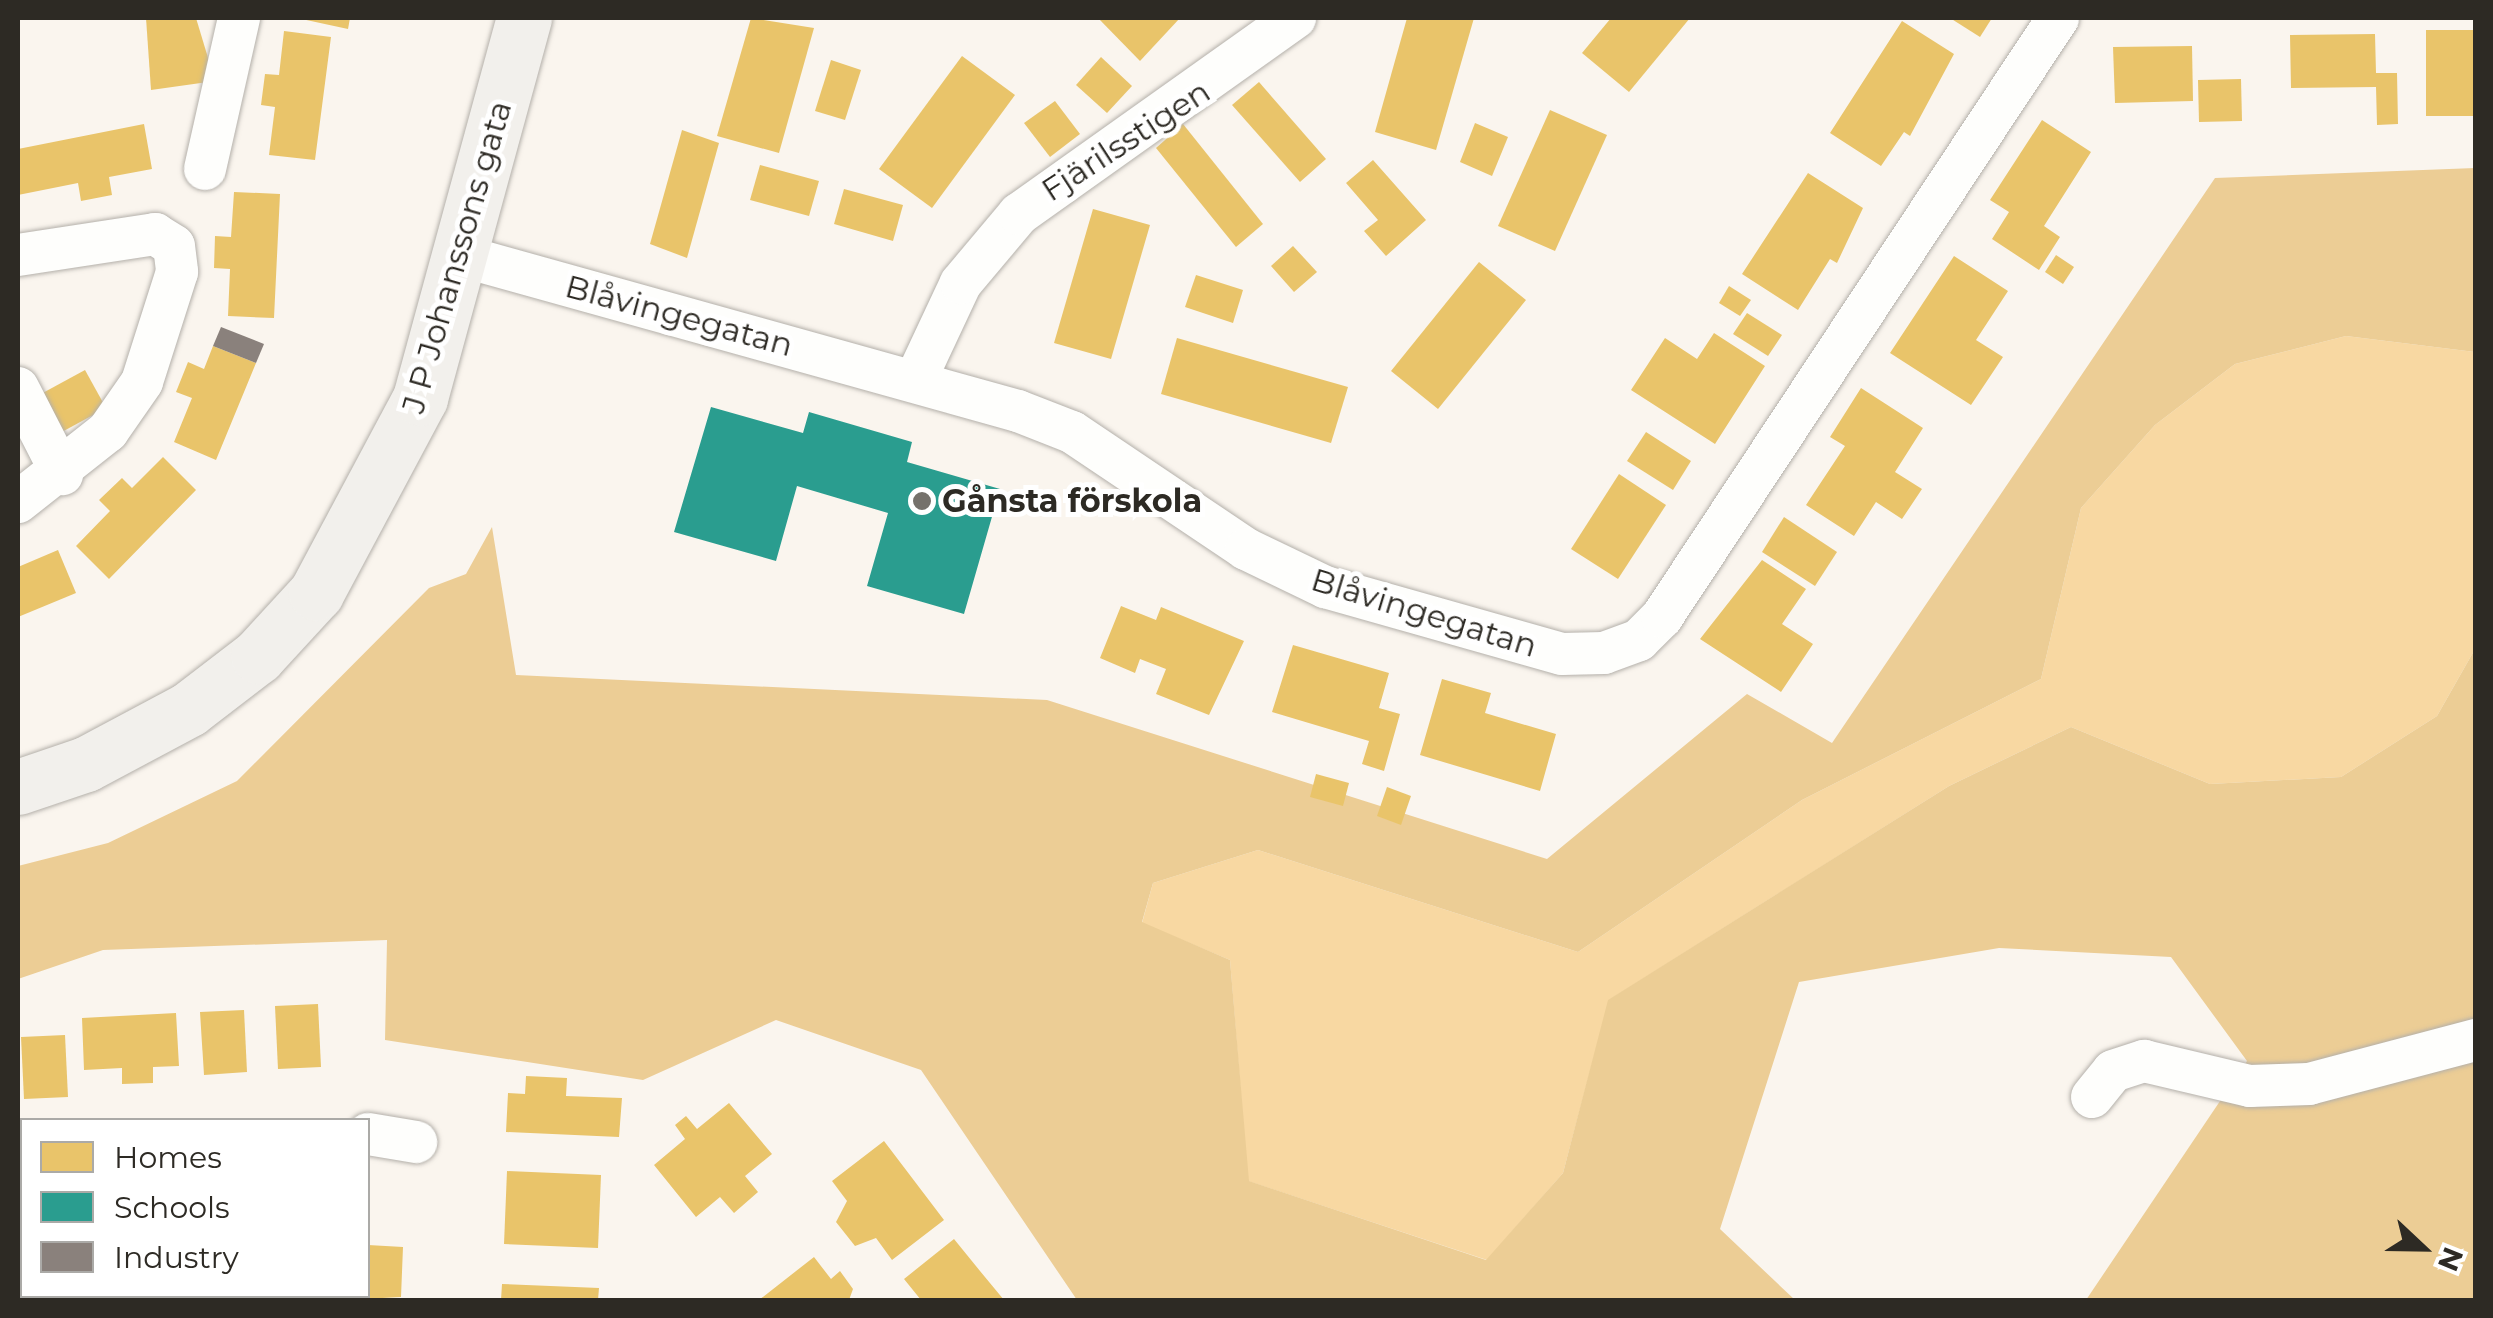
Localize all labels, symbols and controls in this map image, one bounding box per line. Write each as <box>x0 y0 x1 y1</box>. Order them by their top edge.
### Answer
street label: Fjärilsstigen <box>1035 72 1217 210</box>
street label: J P Johanssons gata <box>394 96 520 418</box>
street label: Blåvingegatan <box>561 267 797 365</box>
place label: Gånsta förskola <box>942 482 1202 520</box>
marker: Gånsta förskola <box>911 490 933 512</box>
street label: Blåvingegatan <box>1307 560 1541 666</box>
legend <box>20 1118 370 1298</box>
text: Homes <box>114 1139 222 1176</box>
text: Schools <box>114 1189 230 1226</box>
north arrow <box>2373 1198 2473 1298</box>
text: Industry <box>114 1239 239 1276</box>
text: N <box>2431 1242 2471 1276</box>

